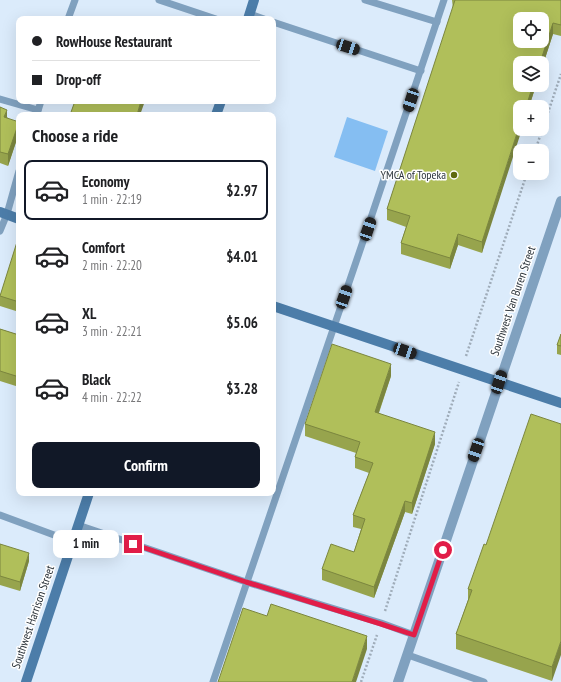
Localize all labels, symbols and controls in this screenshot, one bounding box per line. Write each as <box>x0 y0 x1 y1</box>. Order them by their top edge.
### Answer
map controls <box>513 12 549 180</box>
button: locate <box>513 12 549 48</box>
text: RowHouse Restaurant <box>56 32 172 51</box>
car <box>335 38 361 56</box>
button: layers <box>513 56 549 92</box>
text: Drop-off <box>56 70 101 89</box>
car <box>402 87 420 113</box>
button: + <box>513 100 549 136</box>
text: Choose a ride <box>32 124 118 147</box>
button: − <box>513 144 549 180</box>
place label: YMCA of Topeka <box>381 167 446 182</box>
marker: YMCA of Topeka <box>449 170 459 180</box>
icon: car <box>34 172 70 208</box>
text: Economy <box>82 172 130 191</box>
text: $2.97 <box>226 181 258 200</box>
text: 1 min · 22:19 <box>82 191 142 208</box>
car <box>358 216 378 242</box>
icon: car <box>34 238 70 274</box>
text: Comfort <box>82 238 125 257</box>
street label: Southwest Van Buren Street <box>487 243 539 358</box>
text: $4.01 <box>226 247 258 266</box>
text: 2 min · 22:20 <box>82 257 142 274</box>
car <box>334 284 354 310</box>
icon: car <box>34 304 70 340</box>
text: XL <box>82 304 96 323</box>
text: $5.06 <box>226 313 258 332</box>
text: 3 min · 22:21 <box>82 323 142 340</box>
car <box>392 341 418 361</box>
car <box>490 369 508 395</box>
icon: car <box>34 370 70 406</box>
text: Black <box>82 370 111 389</box>
text: $3.28 <box>226 379 258 398</box>
text: 4 min · 22:22 <box>82 389 142 406</box>
car <box>466 437 486 463</box>
button: Confirm <box>32 442 260 488</box>
callout: 1 min <box>53 530 119 558</box>
text: 1 min <box>73 535 99 552</box>
route end <box>124 535 142 553</box>
route start <box>434 541 452 559</box>
street label: Southwest Harrison Street <box>8 563 57 670</box>

